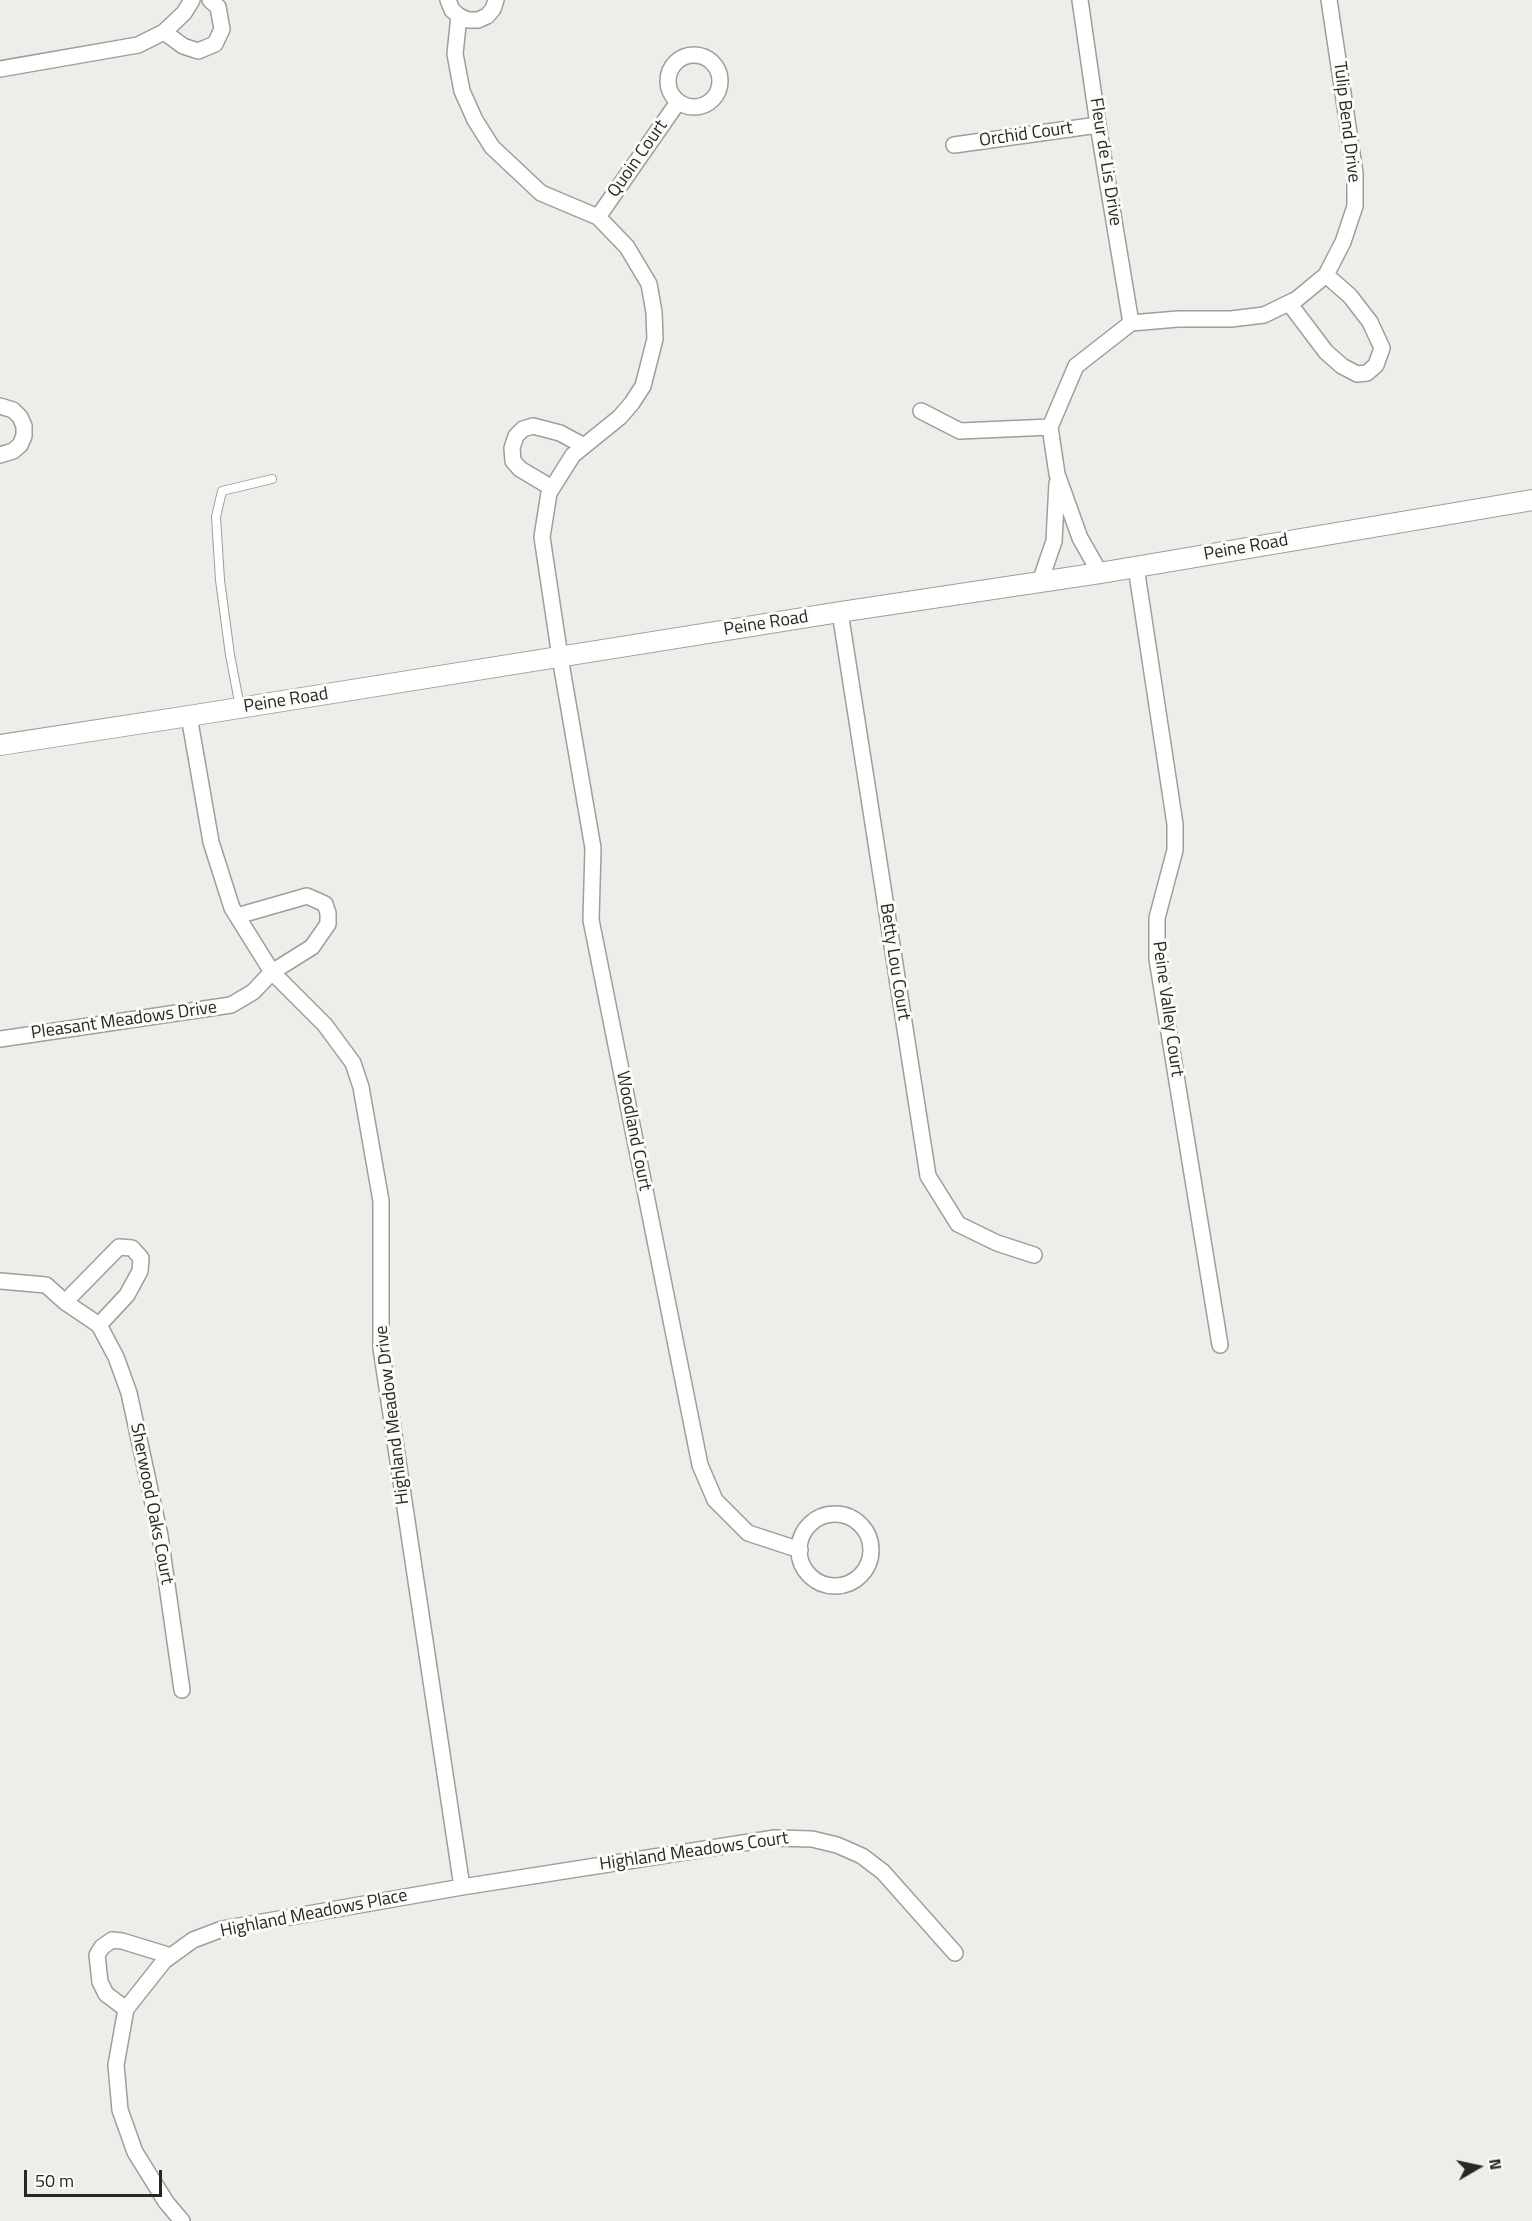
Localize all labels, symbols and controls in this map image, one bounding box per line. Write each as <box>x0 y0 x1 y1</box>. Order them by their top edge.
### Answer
street label: Tulip Bend Drive <box>1328 60 1364 184</box>
street label: Fleur de Lis Drive <box>1084 96 1126 228</box>
street label: Quoin Court <box>603 116 673 202</box>
street label: Orchid Court <box>978 118 1074 152</box>
street label: Peine Road <box>1202 530 1290 566</box>
street label: Peine Road <box>722 607 810 641</box>
street label: Peine Road <box>242 684 330 718</box>
street label: Betty Lou Court <box>874 902 914 1022</box>
street label: Peine Valley Court <box>1147 940 1187 1078</box>
street label: Pleasant Meadows Drive <box>30 997 218 1045</box>
street label: Woodland Court <box>611 1069 655 1193</box>
street label: Highland Meadow Drive <box>371 1324 415 1506</box>
street label: Sherwood Oaks Court <box>125 1421 177 1587</box>
street label: Highland Meadows Court <box>598 1828 790 1876</box>
street label: Highland Meadows Place <box>219 1885 409 1943</box>
north arrow <box>1448 2137 1508 2197</box>
text: N <box>1483 2157 1508 2172</box>
scale bar <box>27 2158 165 2196</box>
text: 50 m <box>35 2167 74 2194</box>

